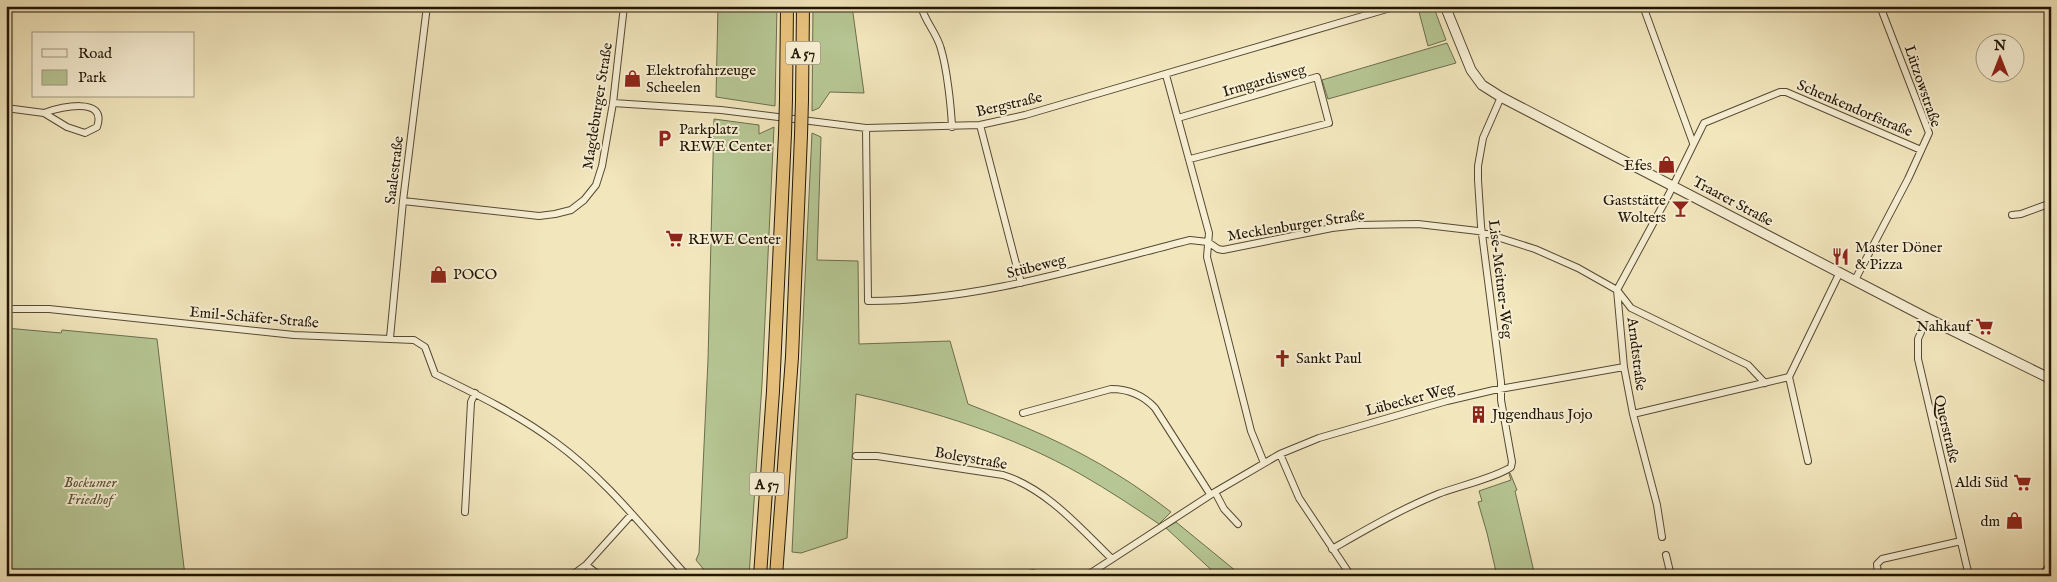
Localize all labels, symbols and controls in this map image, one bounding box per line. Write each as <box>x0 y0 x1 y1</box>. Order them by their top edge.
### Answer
legend <box>32 32 195 98</box>
north arrow <box>1974 32 2024 82</box>
text: N <box>1993 37 2006 55</box>
street label: Magdeburger Straße <box>578 41 617 171</box>
road number: A 57 <box>786 42 820 64</box>
street label: Lützowstraße <box>1900 43 1945 130</box>
text: Road <box>78 44 113 63</box>
street label: Irmgardisweg <box>1220 59 1309 101</box>
place label: Elektrofahrzeuge Scheelen <box>646 61 756 97</box>
text: Park <box>78 68 108 87</box>
shop icon: Elektrofahrzeuge Scheelen <box>622 69 642 89</box>
street label: Schenkendorfstraße <box>1794 76 1916 141</box>
street label: Bergstraße <box>974 88 1044 121</box>
place label: Parkplatz REWE Center <box>679 120 772 156</box>
parking icon: Parkplatz REWE Center <box>655 128 675 148</box>
street label: Saalestraße <box>381 135 408 205</box>
shop icon: Efes <box>1656 155 1676 175</box>
place label: Efes <box>1624 156 1652 175</box>
street label: Traarer Straße <box>1689 172 1777 231</box>
place label: Gaststätte Wolters <box>1603 191 1666 227</box>
bar icon: Gaststätte Wolters <box>1670 199 1690 219</box>
street label: Mecklenburger Straße <box>1226 205 1366 246</box>
street label: Lise-Meitner-Weg <box>1484 218 1517 340</box>
supermarket icon: REWE Center <box>664 229 684 249</box>
place label: REWE Center <box>688 230 781 249</box>
place label: Master Döner & Pizza <box>1855 238 1943 274</box>
restaurant icon: Master Döner & Pizza <box>1831 246 1851 266</box>
street label: Stübeweg <box>1005 250 1069 283</box>
shop icon: POCO <box>429 264 449 284</box>
place label: POCO <box>453 265 497 284</box>
street label: Emil-Schäfer-Straße <box>188 302 320 333</box>
street label: Arndtstraße <box>1622 315 1650 392</box>
supermarket icon: Nahkauf <box>1975 316 1995 336</box>
place label: Nahkauf <box>1916 317 1974 336</box>
church icon: Sankt Paul <box>1272 348 1292 368</box>
place label: Sankt Paul <box>1296 349 1362 368</box>
street label: Lübecker Weg <box>1363 378 1458 421</box>
street label: Querstraße <box>1929 393 1964 465</box>
building icon: Jugendhaus Jojo <box>1468 404 1488 424</box>
place label: Jugendhaus Jojo <box>1490 405 1593 424</box>
street label: Boleystraße <box>933 443 1009 474</box>
road number: A 57 <box>750 472 784 496</box>
supermarket icon: Aldi Süd <box>2012 472 2032 492</box>
park label: Bockumer Friedhof <box>64 473 117 509</box>
place label: Aldi Süd <box>1954 473 2009 492</box>
shop icon: dm <box>2004 511 2024 531</box>
place label: dm <box>1980 512 2000 531</box>

